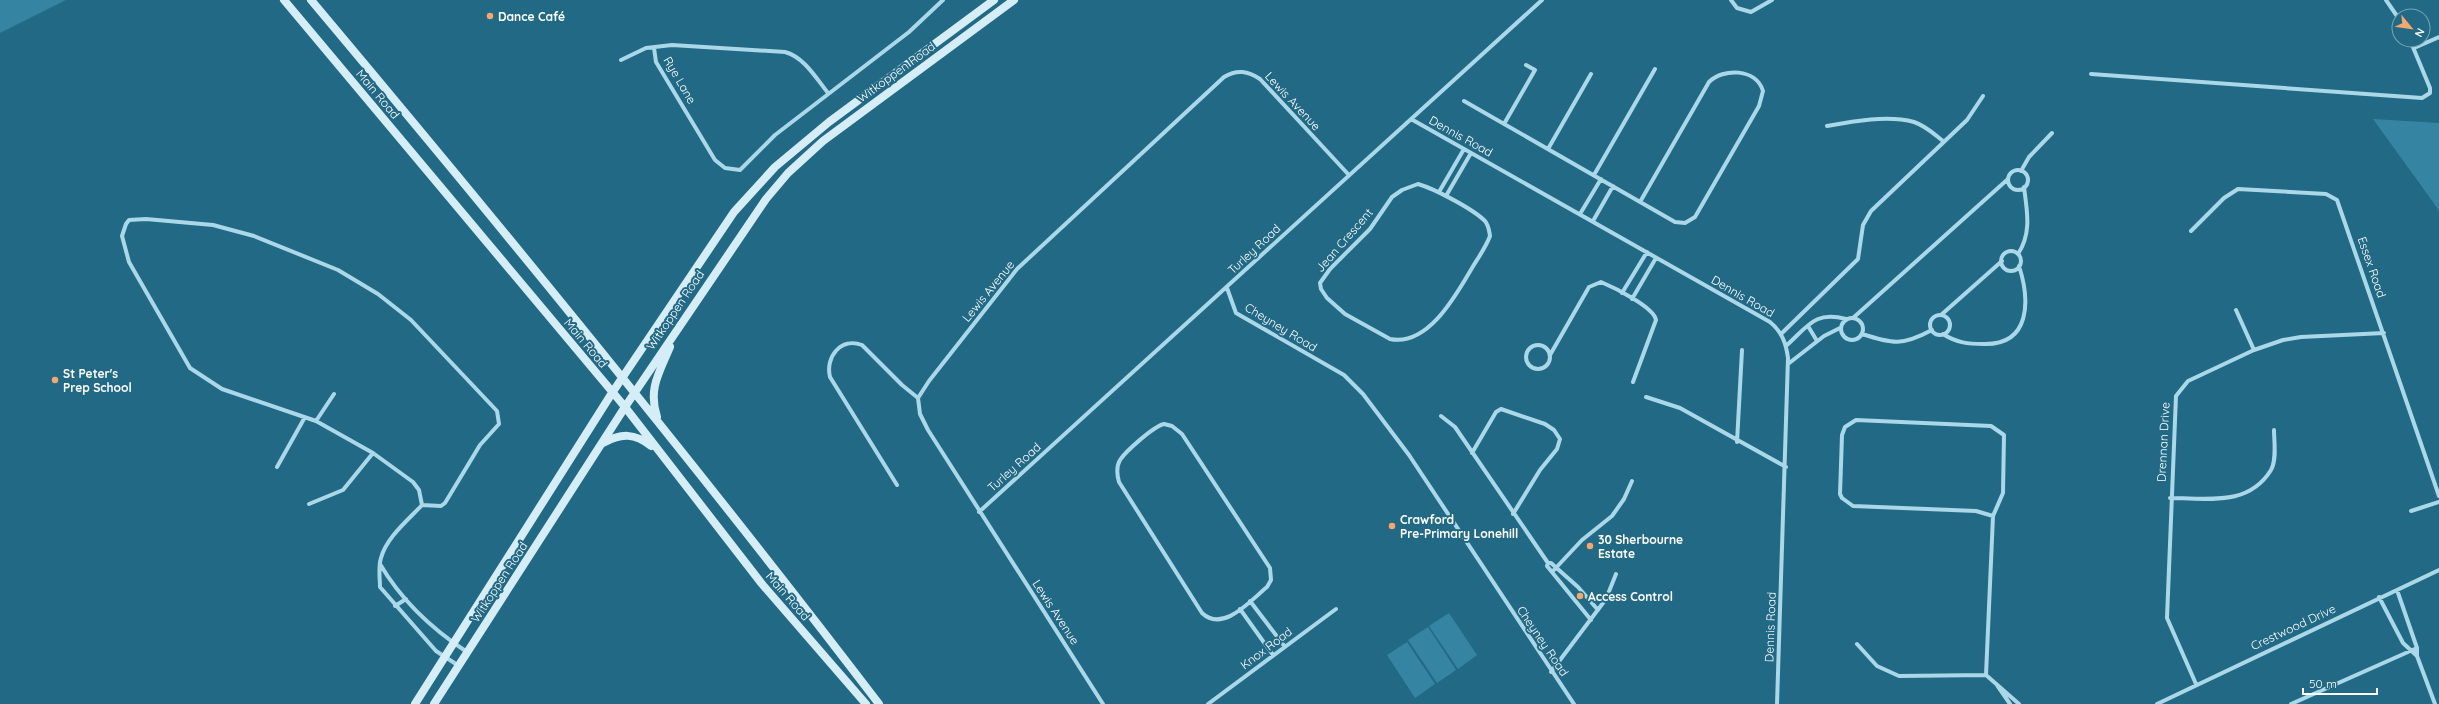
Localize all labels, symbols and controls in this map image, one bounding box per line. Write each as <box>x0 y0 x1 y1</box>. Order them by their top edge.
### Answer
north arrow <box>2391 8 2431 48</box>
place label: Dance Café <box>498 9 565 24</box>
marker: Dance Café <box>485 11 495 21</box>
text: N <box>2412 26 2428 40</box>
street label: Witkoppen Road <box>854 39 938 105</box>
street label: Rye Lane <box>660 54 700 107</box>
street label: Main Road <box>353 66 403 122</box>
street label: Lewis Avenue <box>1262 69 1324 134</box>
street label: Dennis Road <box>1426 112 1496 160</box>
street label: Jean Crescent <box>1312 205 1376 275</box>
street label: Turley Road <box>1225 221 1283 277</box>
street label: Essex Road <box>2355 234 2389 300</box>
street label: Lewis Avenue <box>959 257 1017 325</box>
street label: Witkoppen Road <box>643 267 707 353</box>
street label: Dennis Road <box>1709 272 1777 320</box>
street label: Cheyney Road <box>1242 300 1320 354</box>
street label: Main Road <box>561 315 611 371</box>
place label: St Peter's Prep School <box>63 366 132 395</box>
marker: St Peter's Prep School <box>50 375 60 385</box>
street label: Drennan Drive <box>2153 401 2173 482</box>
street label: Turley Road <box>984 439 1044 495</box>
place label: Crawford Pre-Primary Lonehill <box>1400 512 1518 541</box>
marker: Crawford Pre-Primary Lonehill <box>1387 521 1397 531</box>
place label: 30 Sherbourne Estate <box>1598 532 1683 561</box>
street label: Witkoppen Road <box>467 539 531 625</box>
marker: 30 Sherbourne Estate <box>1585 541 1595 551</box>
street label: Main Road <box>763 569 813 623</box>
street label: Lewis Avenue <box>1029 577 1083 648</box>
place label: Access Control <box>1588 589 1673 604</box>
marker: Access Control <box>1575 591 1585 601</box>
street label: Dennis Road <box>1761 591 1779 663</box>
street label: Crestwood Drive <box>2248 601 2338 653</box>
street label: Cheyney Road <box>1514 603 1572 679</box>
street label: Knox Road <box>1237 624 1295 672</box>
scale bar <box>2303 670 2377 696</box>
text: 50 m <box>2309 676 2337 691</box>

